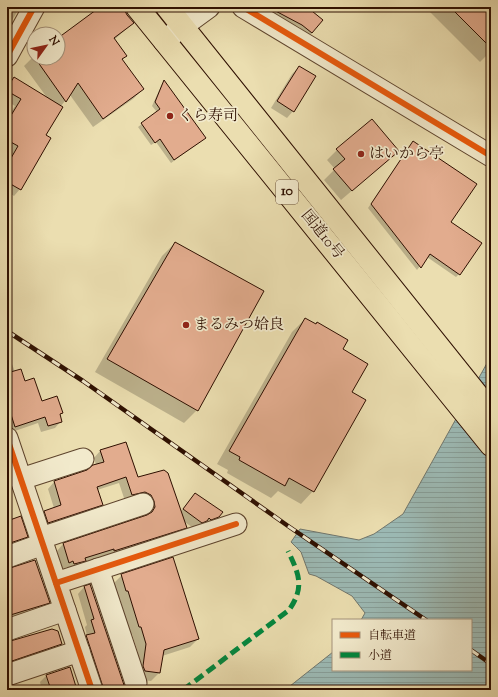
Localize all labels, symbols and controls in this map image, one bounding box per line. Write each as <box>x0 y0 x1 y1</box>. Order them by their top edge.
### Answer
north arrow <box>26 26 66 66</box>
text: N <box>44 32 63 49</box>
place label: くら寿司 <box>178 106 238 127</box>
marker: くら寿司 <box>165 111 175 121</box>
place label: はいから亭 <box>369 144 444 165</box>
marker: はいから亭 <box>356 149 366 159</box>
road number: 10 <box>276 180 298 204</box>
street label: 国道10号 <box>296 206 348 264</box>
place label: まるみつ姶良 <box>194 315 284 336</box>
marker: まるみつ姶良 <box>181 320 191 330</box>
legend <box>332 619 472 671</box>
text: 自転車道 <box>368 627 416 645</box>
text: 小道 <box>368 647 392 665</box>

